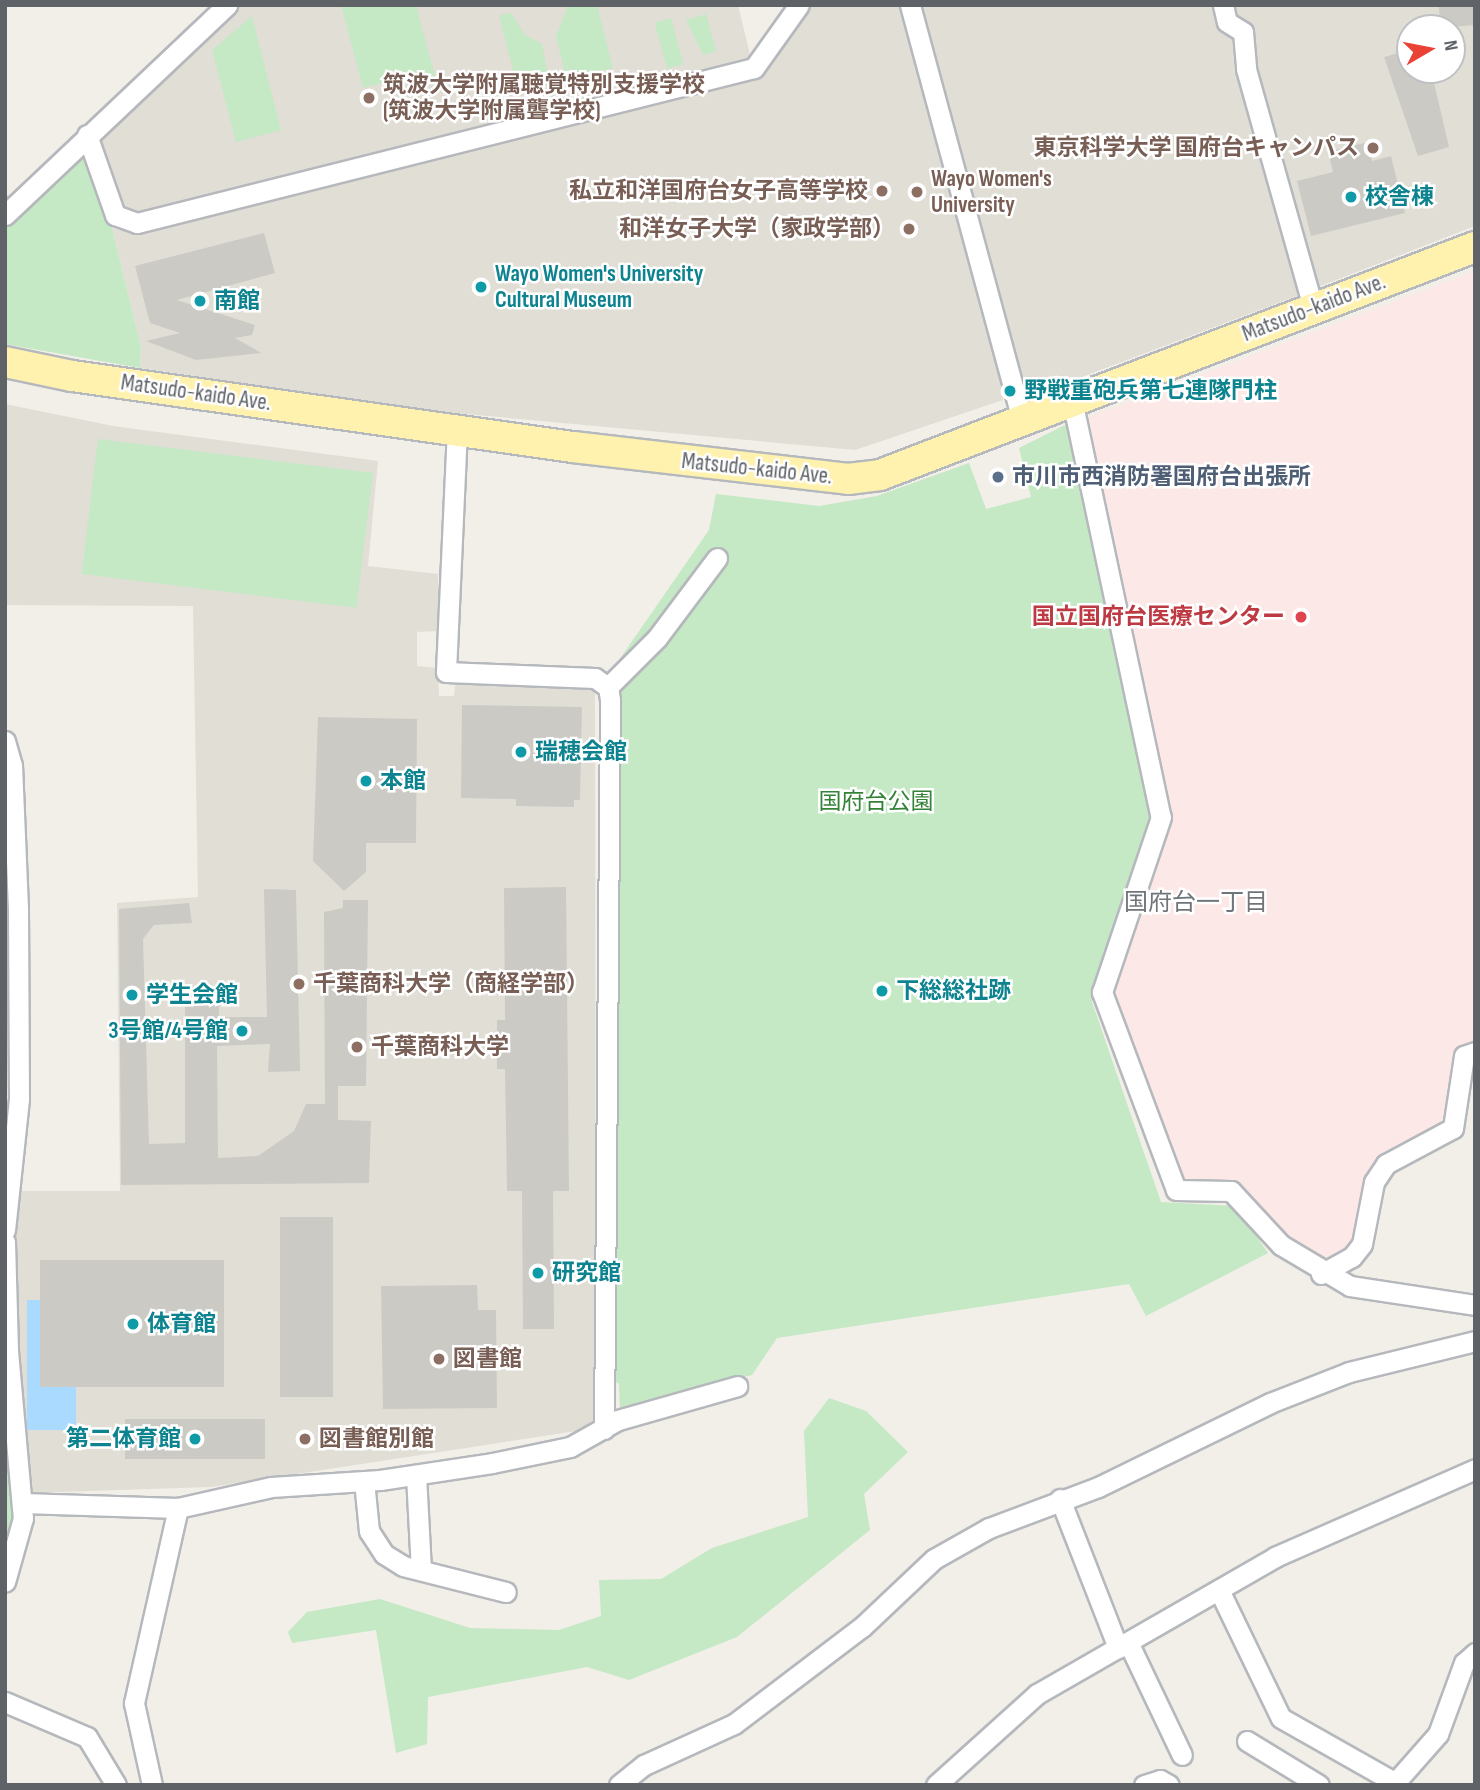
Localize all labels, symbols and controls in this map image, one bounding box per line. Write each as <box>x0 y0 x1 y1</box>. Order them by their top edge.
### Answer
north arrow <box>1396 14 1466 84</box>
text: N <box>1438 39 1462 53</box>
place label: 筑波大学附属聴覚特別支援学校 (筑波大学附属聾学校) <box>383 71 705 125</box>
marker: 筑波大学附属聴覚特別支援学校 (筑波大学附属聾学校) <box>361 90 377 106</box>
place label: 東京科学大学 国府台キャンパス <box>1033 134 1359 162</box>
marker: 東京科学大学 国府台キャンパス <box>1365 140 1381 156</box>
place label: Wayo Women's University <box>931 165 1052 219</box>
place label: 私立和洋国府台女子高等学校 <box>569 177 868 205</box>
marker: 私立和洋国府台女子高等学校 <box>874 183 890 199</box>
place label: 校舎棟 <box>1365 183 1434 211</box>
marker: Wayo Women's University <box>909 184 925 200</box>
marker: 校舎棟 <box>1343 189 1359 205</box>
place label: 和洋女子大学（家政学部） <box>619 215 895 243</box>
marker: 和洋女子大学（家政学部） <box>901 221 917 237</box>
place label: Wayo Women's University Cultural Museum <box>495 260 703 314</box>
street label: Matsudo-kaido Ave. <box>1238 268 1390 348</box>
marker: Wayo Women's University Cultural Museum <box>473 279 489 295</box>
place label: 南館 <box>214 287 260 315</box>
marker: 南館 <box>192 293 208 309</box>
street label: Matsudo-kaido Ave. <box>119 369 273 417</box>
place label: 野戦重砲兵第七連隊門柱 <box>1024 377 1277 405</box>
marker: 野戦重砲兵第七連隊門柱 <box>1002 383 1018 399</box>
street label: Matsudo-kaido Ave. <box>680 447 834 491</box>
place label: 市川市西消防署国府台出張所 <box>1012 463 1311 491</box>
marker: 市川市西消防署国府台出張所 <box>990 469 1006 485</box>
place label: 国立国府台医療センター <box>1032 603 1285 631</box>
marker: 国立国府台医療センター <box>1291 607 1311 627</box>
place label: 瑞穂会館 <box>535 738 627 766</box>
marker: 瑞穂会館 <box>513 744 529 760</box>
place label: 本館 <box>380 767 426 795</box>
marker: 本館 <box>358 773 374 789</box>
park label: 国府台公園 <box>819 788 933 816</box>
district label: 国府台一丁目 <box>1124 889 1268 917</box>
place label: 千葉商科大学（商経学部） <box>313 970 589 998</box>
marker: 千葉商科大学（商経学部） <box>291 976 307 992</box>
place label: 下総総社跡 <box>896 977 1011 1005</box>
place label: 学生会館 <box>146 981 238 1009</box>
marker: 下総総社跡 <box>874 983 890 999</box>
marker: 学生会館 <box>124 987 140 1003</box>
place label: 3号館/4号館 <box>108 1017 228 1045</box>
marker: 3号館/4号館 <box>234 1023 250 1039</box>
place label: 千葉商科大学 <box>371 1033 509 1061</box>
marker: 千葉商科大学 <box>349 1039 365 1055</box>
place label: 研究館 <box>552 1259 621 1287</box>
marker: 研究館 <box>530 1265 546 1281</box>
place label: 体育館 <box>147 1310 216 1338</box>
marker: 体育館 <box>125 1316 141 1332</box>
place label: 図書館 <box>453 1345 522 1373</box>
marker: 図書館 <box>431 1351 447 1367</box>
place label: 第二体育館 <box>66 1425 181 1453</box>
place label: 図書館別館 <box>319 1425 434 1453</box>
marker: 第二体育館 <box>187 1431 203 1447</box>
marker: 図書館別館 <box>297 1431 313 1447</box>

